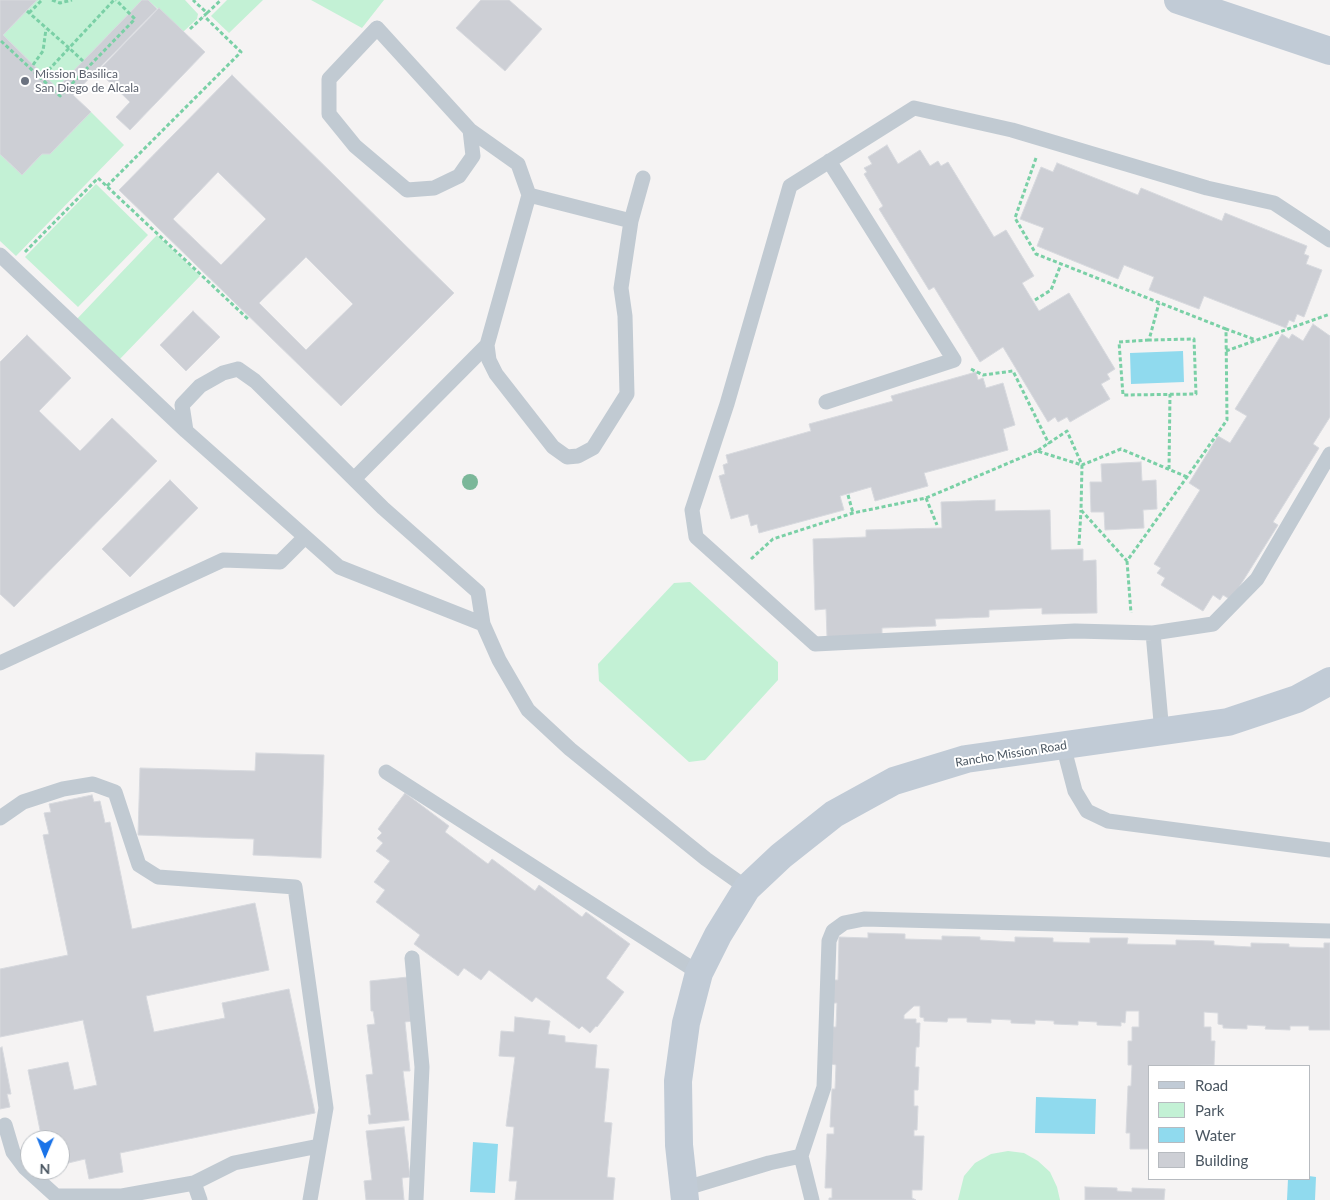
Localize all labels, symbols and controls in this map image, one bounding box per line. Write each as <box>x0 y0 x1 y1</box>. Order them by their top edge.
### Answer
place label: Mission Basilica San Diego de Alcala <box>35 67 139 95</box>
marker: Mission Basilica San Diego de Alcala <box>19 75 31 87</box>
street label: Rancho Mission Road <box>954 738 1068 770</box>
legend <box>1148 1065 1310 1180</box>
text: Road <box>1195 1076 1228 1094</box>
text: Park <box>1195 1101 1224 1119</box>
text: Water <box>1195 1126 1236 1144</box>
north arrow <box>20 1130 70 1180</box>
text: Building <box>1195 1151 1248 1169</box>
text: N <box>39 1161 50 1178</box>

